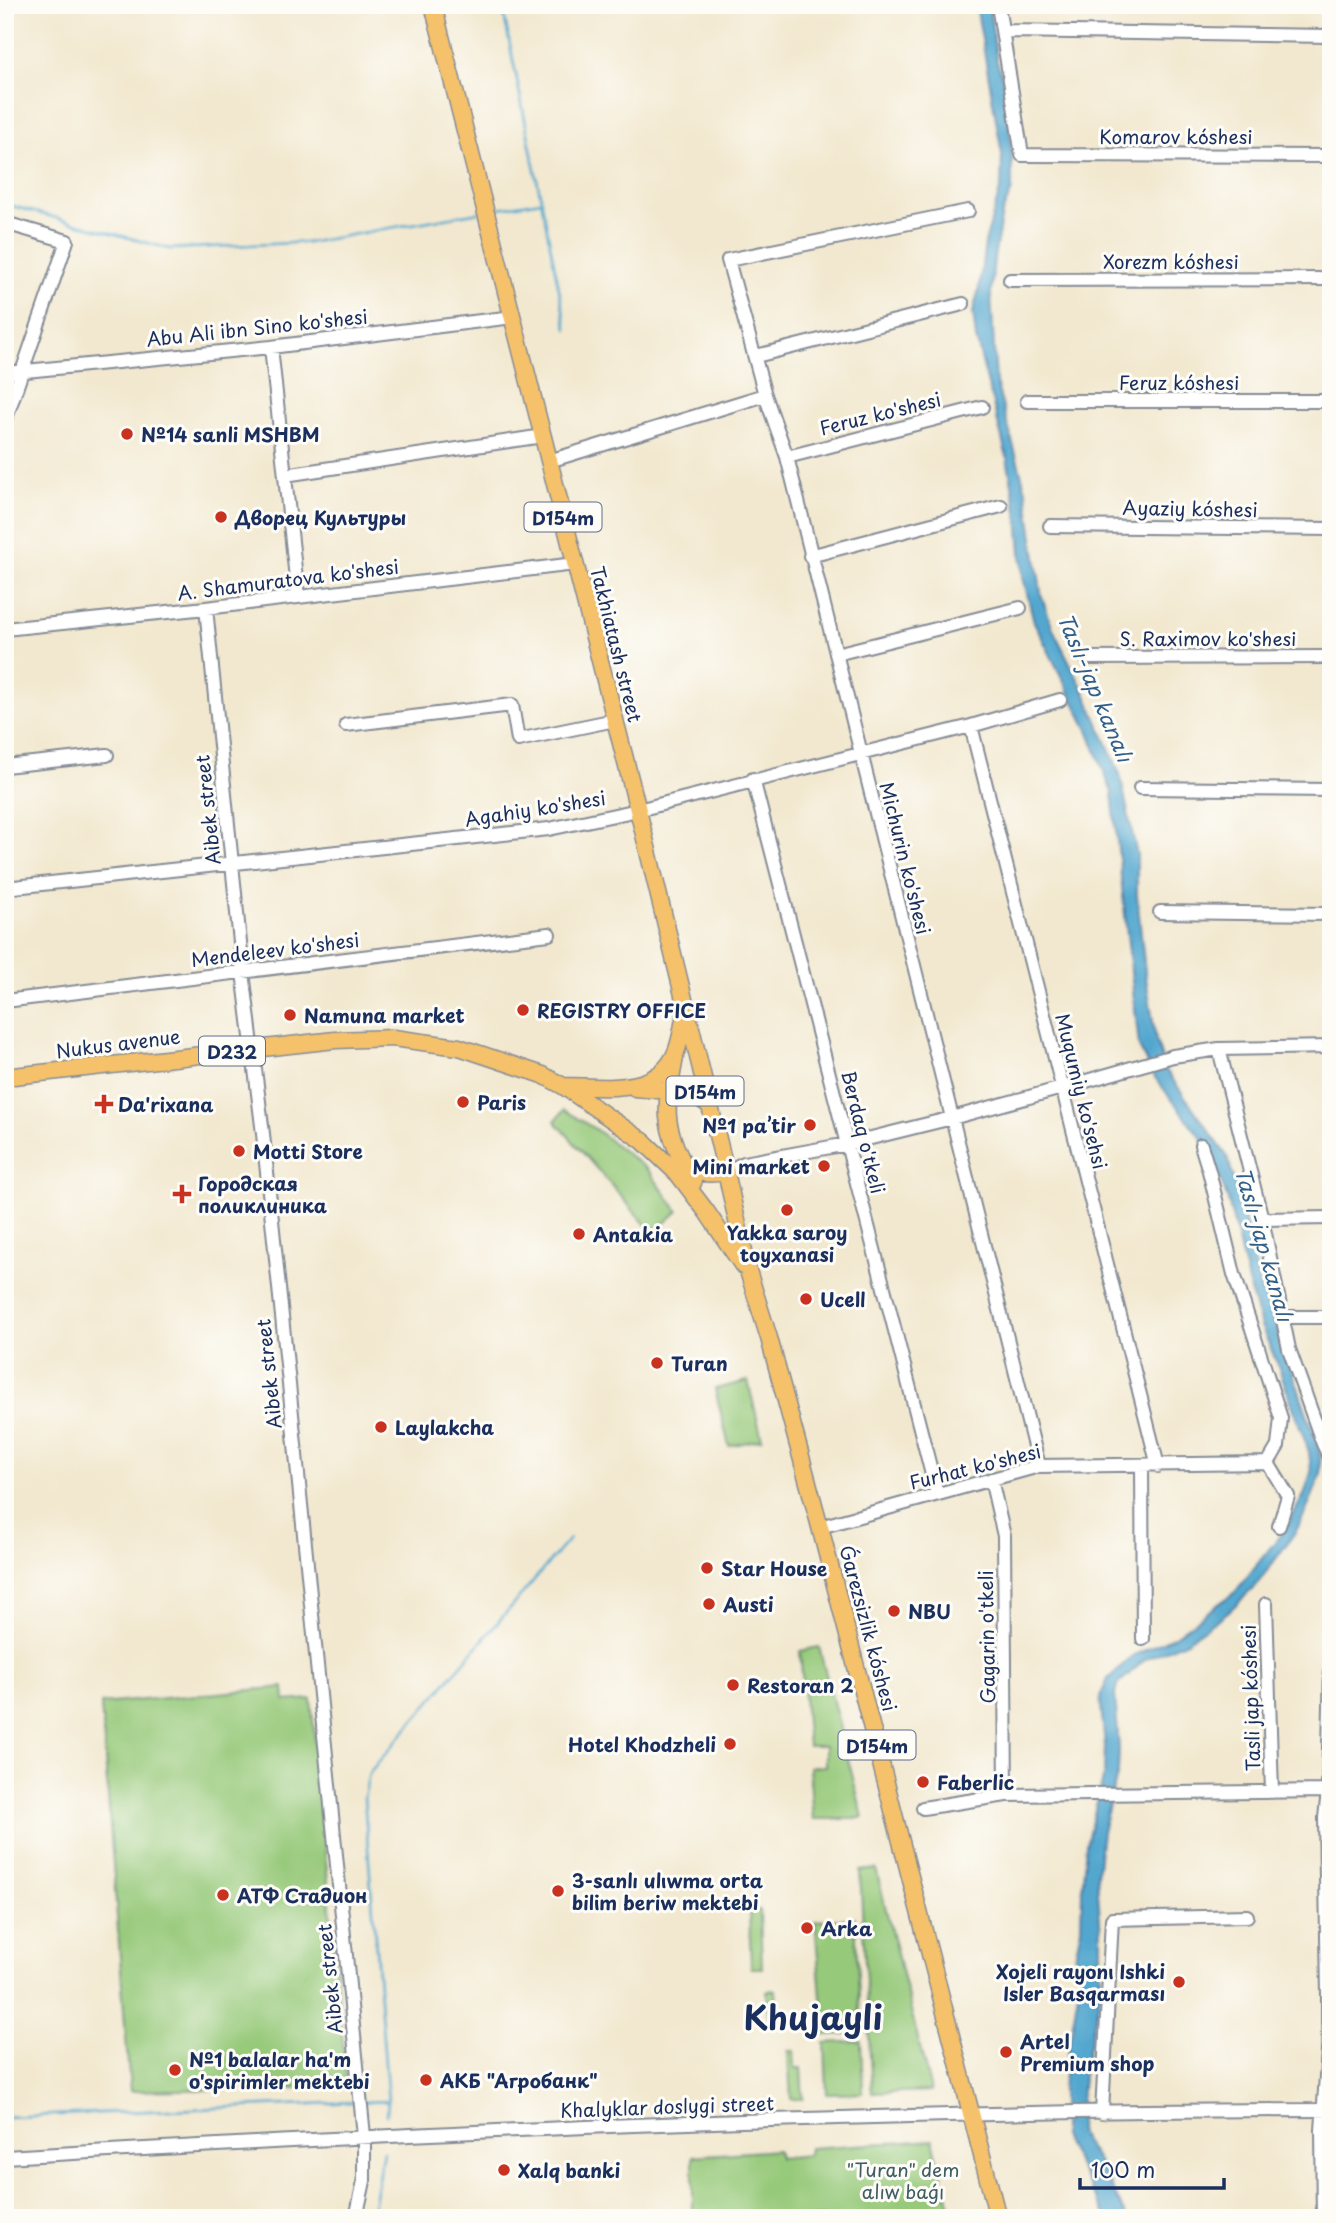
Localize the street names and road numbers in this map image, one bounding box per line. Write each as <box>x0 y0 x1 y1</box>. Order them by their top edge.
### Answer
street label: Komarov kóshesi <box>1099 122 1253 150</box>
street label: Xorezm kóshesi <box>1103 247 1239 275</box>
street label: Abu Ali ibn Sino ko'shesi <box>145 301 369 353</box>
street label: Feruz kóshesi <box>1119 368 1239 396</box>
street label: Feruz ko'shesi <box>816 384 944 442</box>
street label: Ayaziy kóshesi <box>1122 493 1258 523</box>
road number: D154m <box>524 503 602 532</box>
street label: A. Shamuratova ko'shesi <box>176 552 400 606</box>
street label: Takhiatash street <box>584 563 650 725</box>
street label: S. Raximov ko'shesi <box>1120 624 1296 652</box>
street label: Aibek street <box>187 753 227 866</box>
street label: Michurin ko'shesi <box>874 779 938 937</box>
street label: Agahiy ko'shesi <box>463 783 607 833</box>
street label: Mendeleev ko'shesi <box>189 925 361 973</box>
street label: Muqumiy ko'sehsi <box>1049 1010 1115 1172</box>
street label: Nukus avenue <box>54 1021 182 1065</box>
road number: D232 <box>199 1036 265 1066</box>
street label: Berdaq o'tkeli <box>835 1068 893 1196</box>
road number: D154m <box>666 1076 744 1106</box>
street label: Aibek street <box>248 1317 288 1430</box>
street label: Furhat ko'shesi <box>906 1436 1044 1496</box>
street label: Ǵarezsizlik kóshesi <box>833 1542 905 1714</box>
street label: Gagarin o'tkeli <box>971 1570 1001 1704</box>
street label: Tasli jap kóshesi <box>1233 1624 1267 1772</box>
road number: D154m <box>838 1730 916 1760</box>
street label: Aibek street <box>309 1922 349 2035</box>
street label: Khalyklar doslygi street <box>560 2088 775 2124</box>

